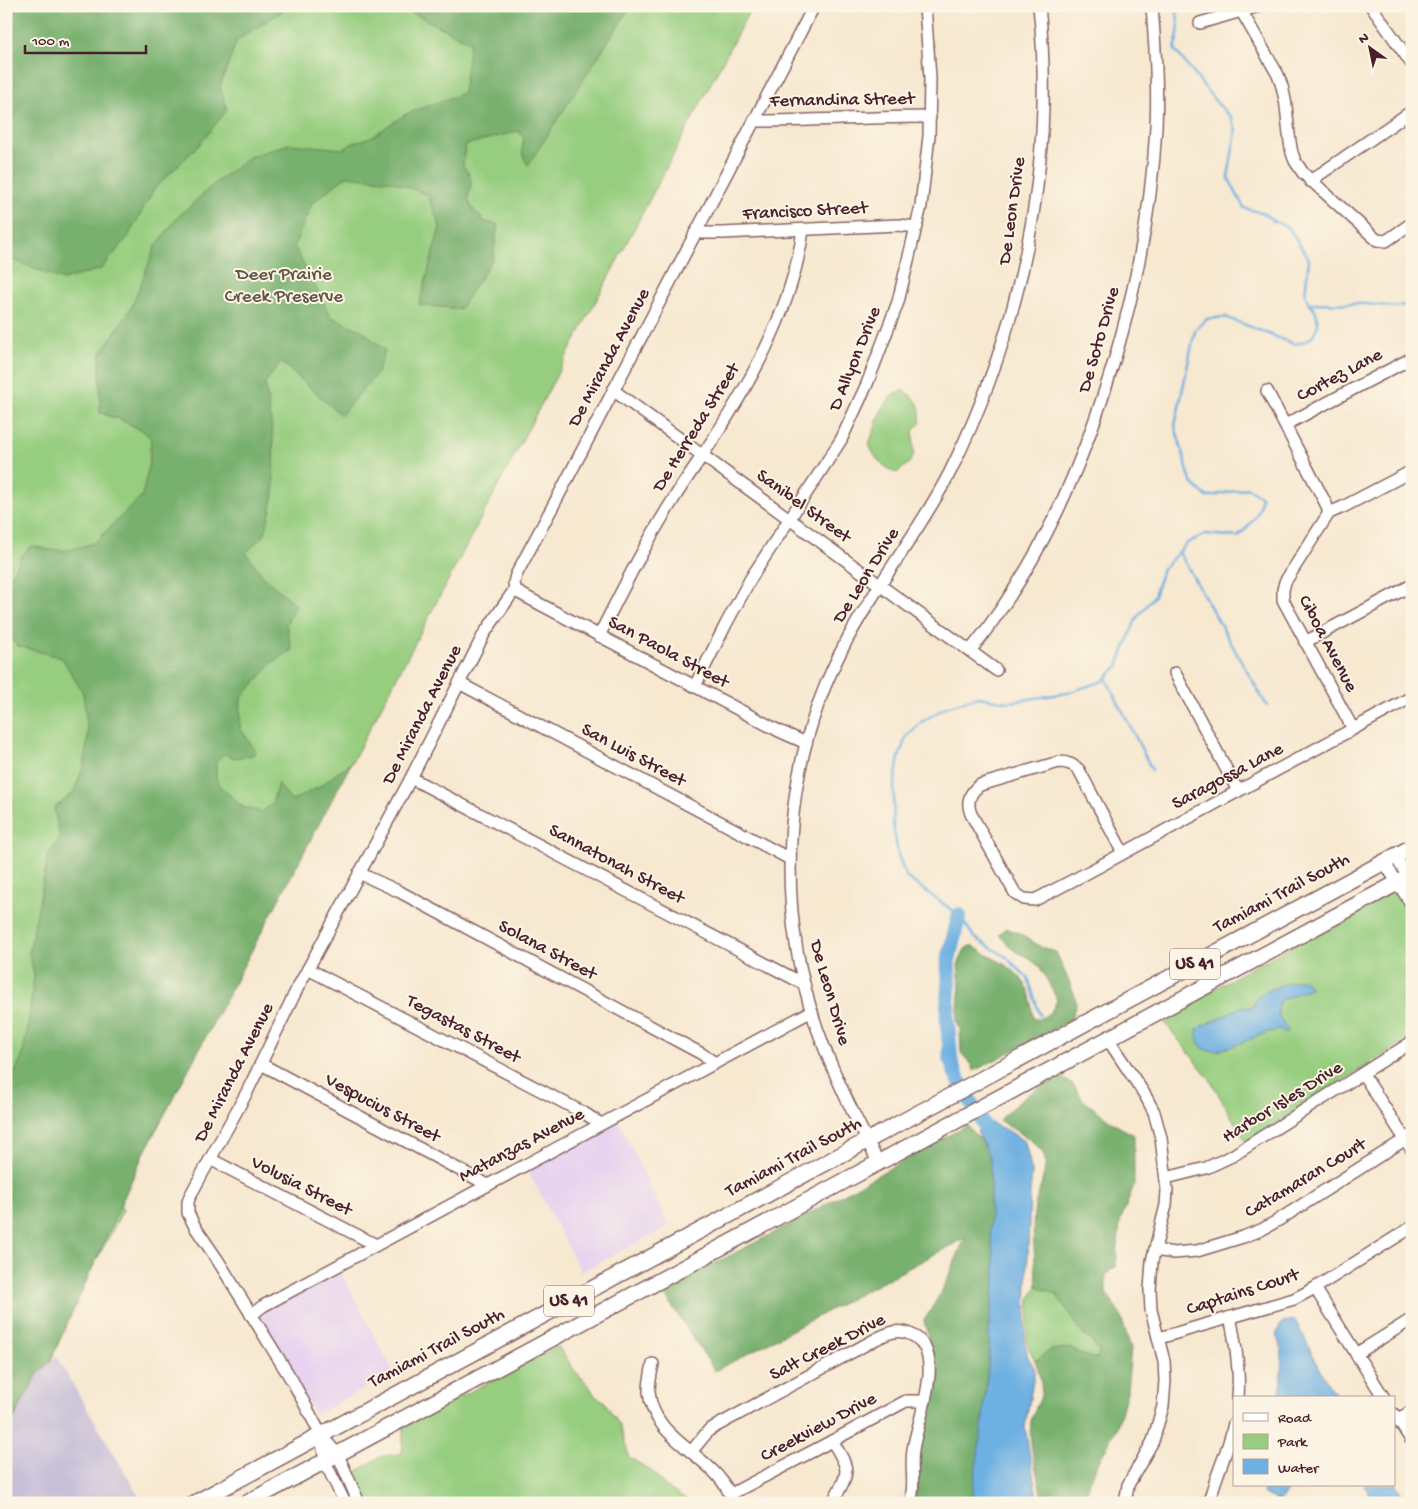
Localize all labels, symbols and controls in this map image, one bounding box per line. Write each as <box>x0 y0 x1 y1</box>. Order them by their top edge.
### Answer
scale bar <box>25 22 146 54</box>
north arrow <box>1346 22 1396 72</box>
text: N <box>1356 30 1373 49</box>
text: 100 m <box>31 33 70 51</box>
street label: Fernandina Street <box>768 88 917 114</box>
street label: De Leon Drive <box>994 156 1032 268</box>
street label: Francisco Street <box>741 197 870 227</box>
park label: Deer Prairie Creek Preserve <box>225 264 343 309</box>
street label: De Soto Drive <box>1073 284 1126 397</box>
street label: De Miranda Avenue <box>563 285 656 433</box>
street label: D Allyon Drive <box>824 303 887 416</box>
street label: Cortez Lane <box>1293 344 1387 408</box>
street label: De Herreda Street <box>647 357 747 498</box>
street label: Sanibel Street <box>751 465 857 550</box>
street label: De Leon Drive <box>828 524 906 630</box>
street label: Ciboa Avenue <box>1292 592 1362 697</box>
street label: San Paola Street <box>604 611 734 696</box>
street label: De Miranda Avenue <box>377 641 468 790</box>
street label: San Luis Street <box>577 719 691 794</box>
street label: Saragossa Lane <box>1168 738 1288 816</box>
street label: Sannatonah Street <box>544 820 690 912</box>
street label: Tamiami Trail South <box>1209 848 1354 940</box>
street label: Solana Street <box>494 915 602 988</box>
street label: De Leon Drive <box>802 936 855 1048</box>
road number: US 41 <box>1170 949 1220 980</box>
street label: Tegastas Street <box>401 990 526 1071</box>
street label: De Miranda Avenue <box>189 999 280 1148</box>
street label: Harbor Isles Drive <box>1219 1057 1348 1149</box>
street label: Vespucius Street <box>320 1068 446 1150</box>
street label: Matanzas Avenue <box>455 1103 589 1189</box>
street label: Tamiami Trail South <box>721 1112 866 1204</box>
street label: Catamaran Court <box>1241 1133 1373 1224</box>
street label: Volusia Street <box>246 1151 357 1223</box>
street label: Captains Court <box>1184 1263 1304 1322</box>
road number: US 41 <box>544 1285 594 1316</box>
street label: Tamiami Trail South <box>364 1303 509 1395</box>
street label: Salt Creek Drive <box>766 1309 890 1387</box>
street label: Creekview Drive <box>757 1388 881 1468</box>
legend <box>1233 1396 1396 1486</box>
text: Road <box>1278 1410 1312 1428</box>
text: Park <box>1277 1434 1308 1452</box>
text: Water <box>1278 1460 1320 1478</box>

